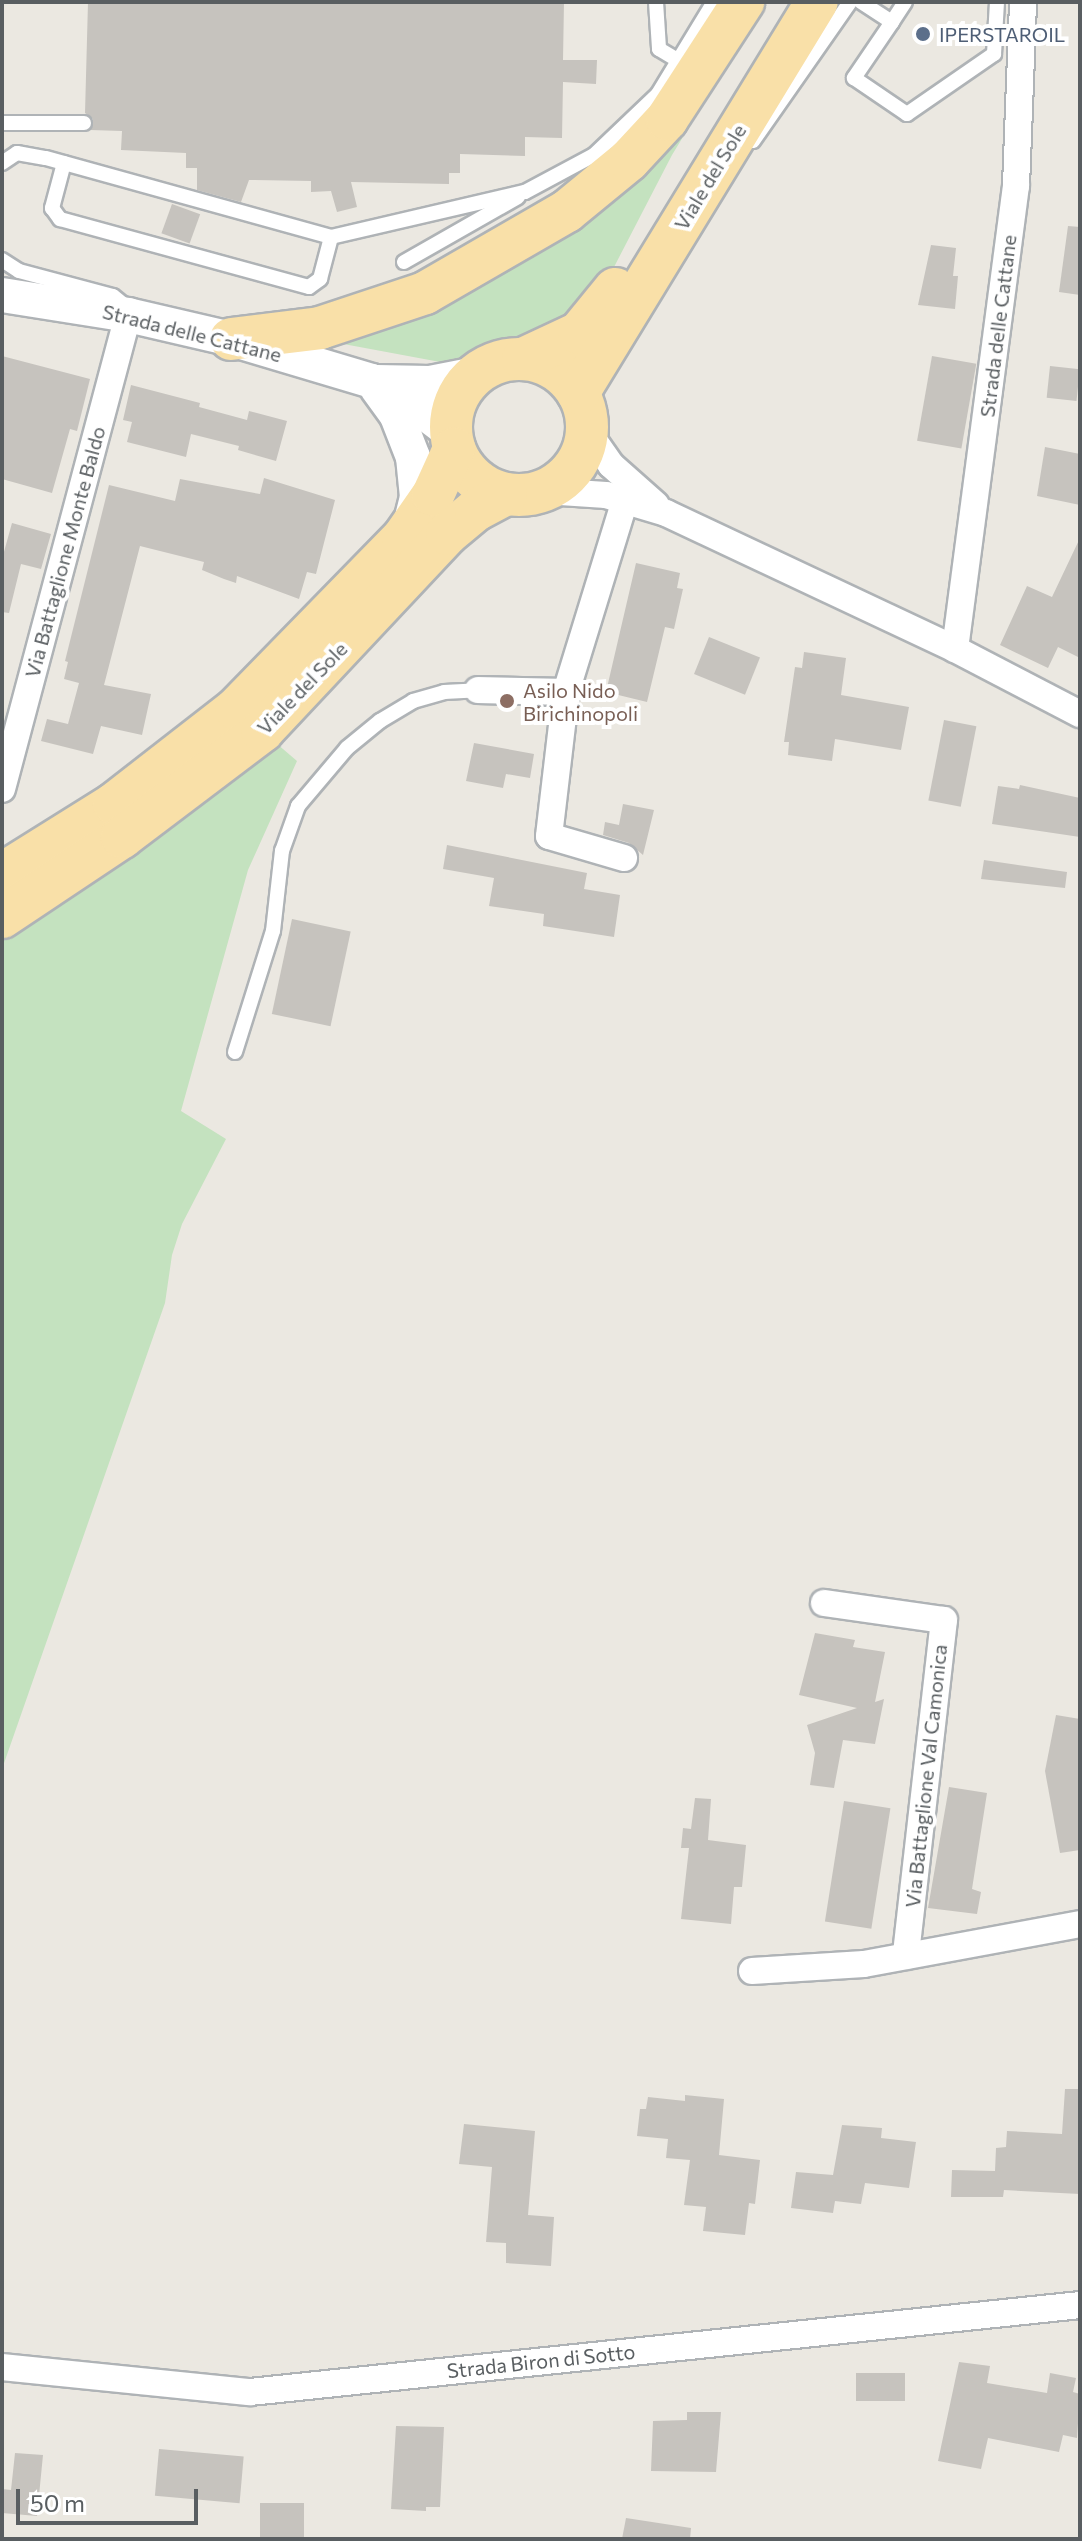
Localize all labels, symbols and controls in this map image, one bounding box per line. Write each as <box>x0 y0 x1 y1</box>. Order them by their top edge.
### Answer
place label: IPERSTAROIL <box>939 22 1065 46</box>
marker: IPERSTAROIL <box>914 25 932 43</box>
street label: Viale del Sole <box>669 120 751 234</box>
street label: Strada delle Cattane <box>975 233 1021 419</box>
street label: Strada delle Cattane <box>100 299 284 367</box>
street label: Via Battaglione Monte Baldo <box>20 424 110 680</box>
street label: Viale del Sole <box>252 637 352 739</box>
place label: Asilo Nido Birichinopoli <box>523 678 638 725</box>
marker: Asilo Nido Birichinopoli <box>498 692 516 710</box>
street label: Via Battaglione Val Camonica <box>900 1643 952 1909</box>
street label: Strada Biron di Sotto <box>446 2339 636 2383</box>
scale bar <box>20 2473 202 2523</box>
text: 50 m <box>30 2488 85 2517</box>

